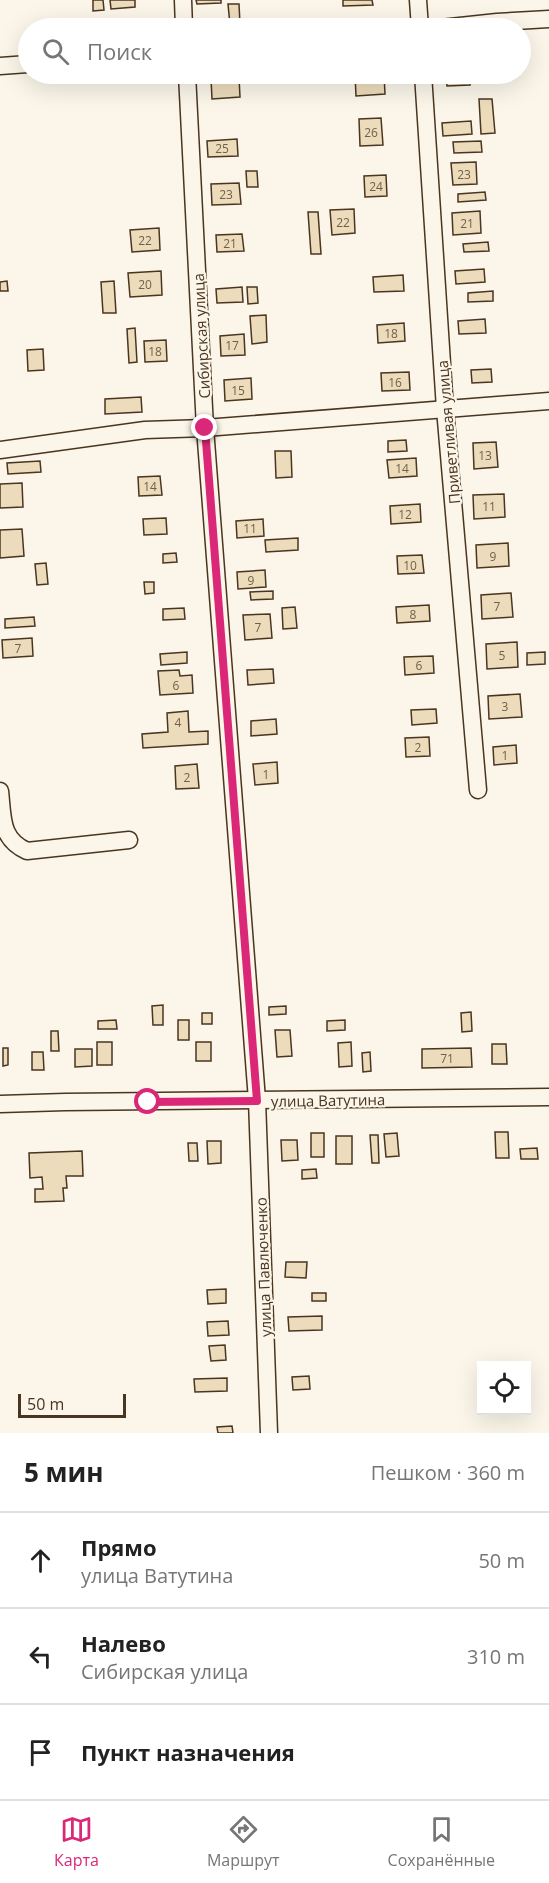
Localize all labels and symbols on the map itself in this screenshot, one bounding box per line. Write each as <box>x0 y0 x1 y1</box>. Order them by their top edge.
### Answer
house number: 26 <box>364 124 378 141</box>
house number: 25 <box>215 140 229 157</box>
house number: 23 <box>457 166 471 183</box>
house number: 24 <box>369 178 383 195</box>
house number: 23 <box>219 186 233 203</box>
house number: 22 <box>336 214 350 231</box>
house number: 21 <box>460 215 474 232</box>
house number: 22 <box>138 232 152 249</box>
house number: 21 <box>223 235 237 252</box>
street label: Сибирская улица <box>188 273 214 399</box>
house number: 20 <box>138 276 152 293</box>
house number: 18 <box>384 325 398 342</box>
house number: 17 <box>225 337 239 354</box>
house number: 18 <box>148 343 162 360</box>
street label: Приветливая улица <box>432 359 464 505</box>
house number: 16 <box>388 374 402 391</box>
house number: 15 <box>231 382 245 399</box>
route end <box>191 414 217 440</box>
house number: 13 <box>478 447 492 464</box>
house number: 14 <box>395 460 409 477</box>
house number: 14 <box>143 478 157 495</box>
house number: 11 <box>482 498 496 515</box>
house number: 12 <box>398 506 412 523</box>
house number: 11 <box>243 520 257 537</box>
house number: 9 <box>490 548 497 565</box>
house number: 10 <box>403 557 417 574</box>
house number: 9 <box>248 572 255 589</box>
house number: 7 <box>494 598 501 615</box>
house number: 8 <box>410 606 417 623</box>
house number: 7 <box>255 619 262 636</box>
house number: 7 <box>15 640 22 657</box>
house number: 5 <box>499 647 506 664</box>
house number: 6 <box>416 657 423 674</box>
house number: 6 <box>173 677 180 694</box>
house number: 3 <box>502 698 509 715</box>
house number: 4 <box>175 714 182 731</box>
house number: 2 <box>415 739 422 756</box>
house number: 1 <box>502 747 508 764</box>
house number: 1 <box>263 766 269 783</box>
house number: 2 <box>184 769 191 786</box>
house number: 71 <box>440 1050 454 1067</box>
route start <box>134 1088 160 1114</box>
street label: улица Ватутина <box>271 1089 385 1111</box>
street label: улица Павлюченко <box>251 1197 275 1337</box>
scale bar <box>18 1391 126 1418</box>

